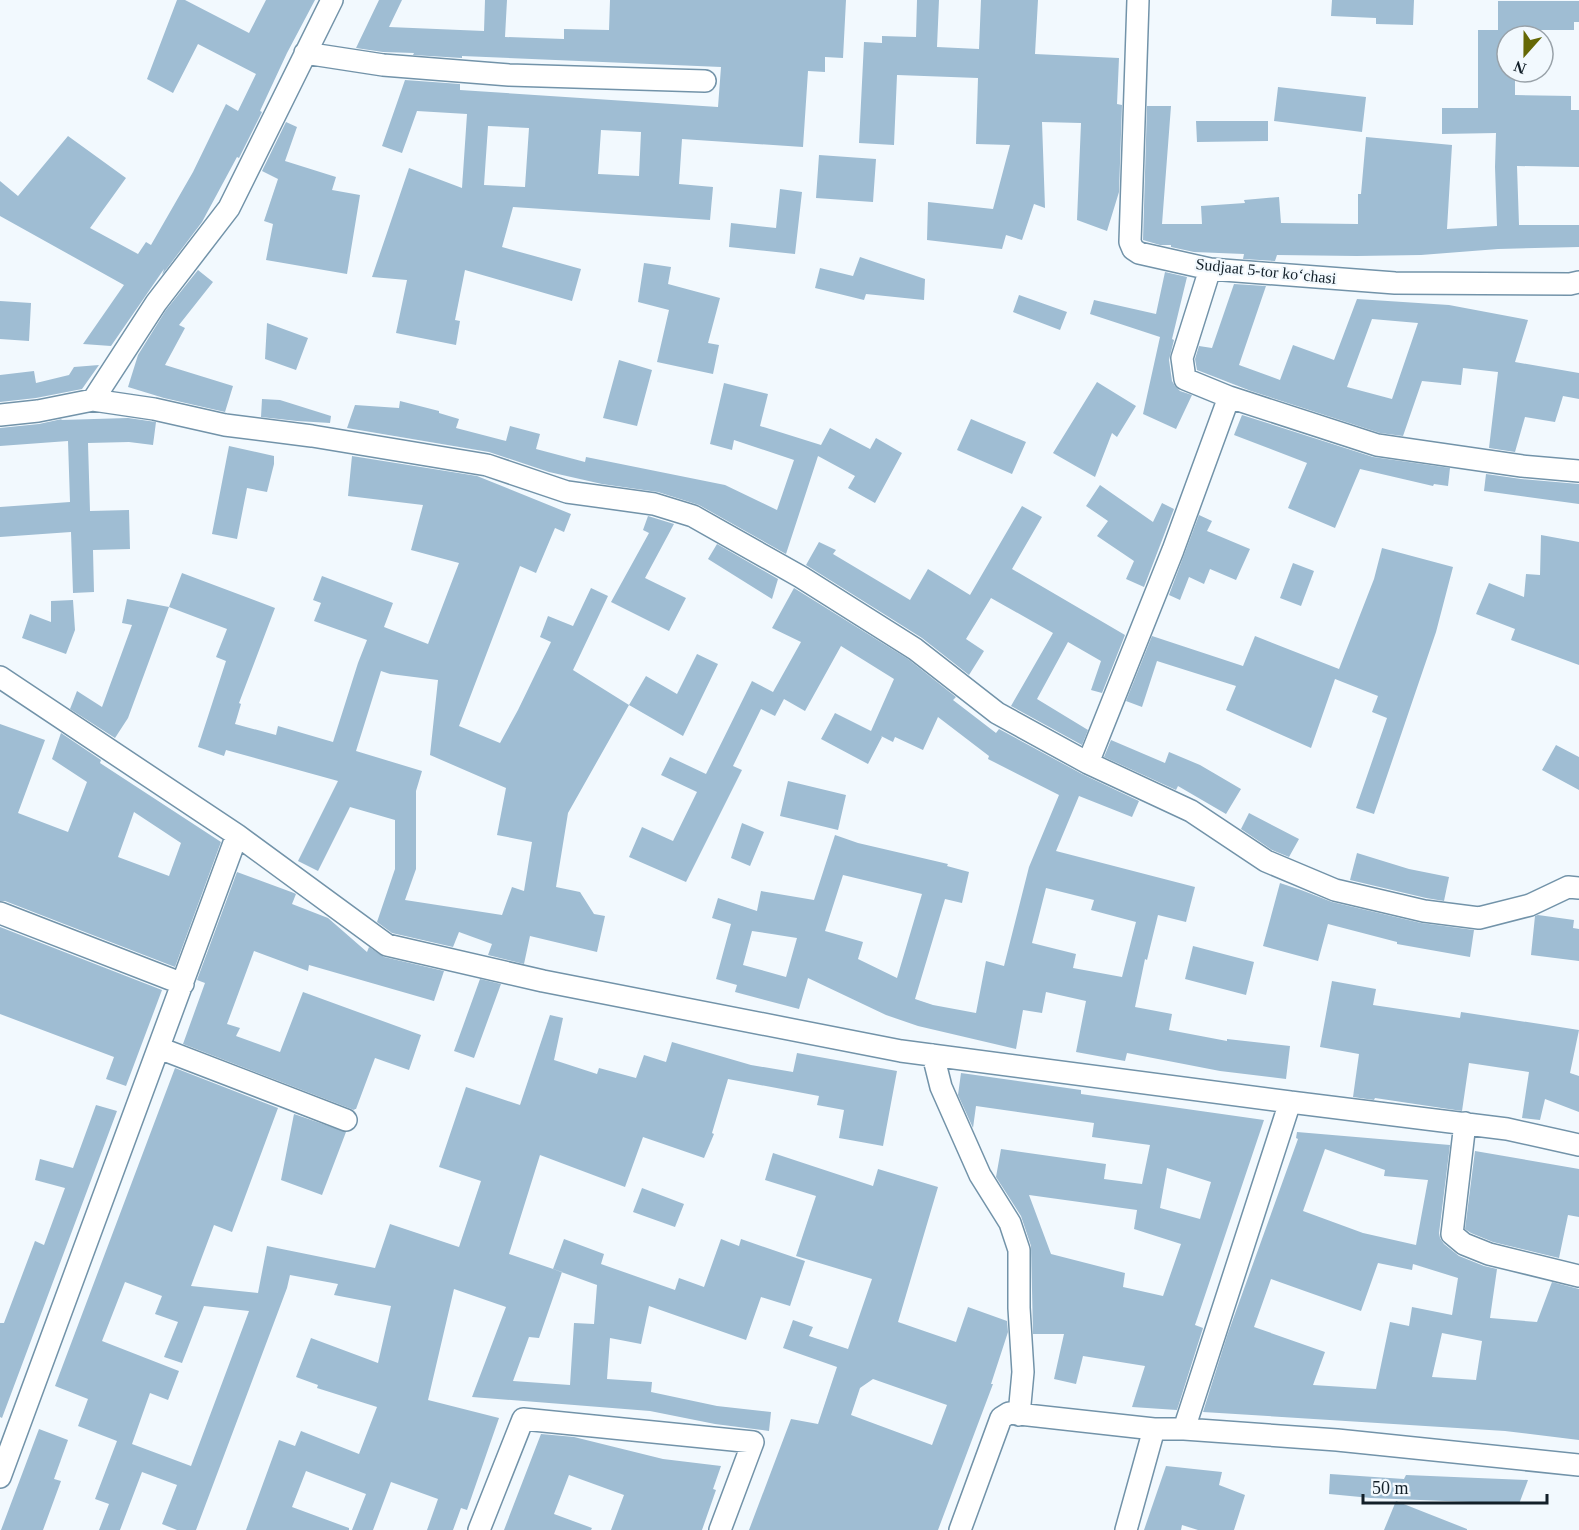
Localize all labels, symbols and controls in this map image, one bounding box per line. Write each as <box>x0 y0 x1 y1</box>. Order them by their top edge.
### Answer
north arrow <box>1495 24 1555 84</box>
text: N <box>1511 57 1528 78</box>
street label: Sudjaat 5-tor koʻchasi <box>1195 255 1338 288</box>
scale bar <box>1363 1467 1548 1505</box>
text: 50 m <box>1372 1478 1409 1498</box>

